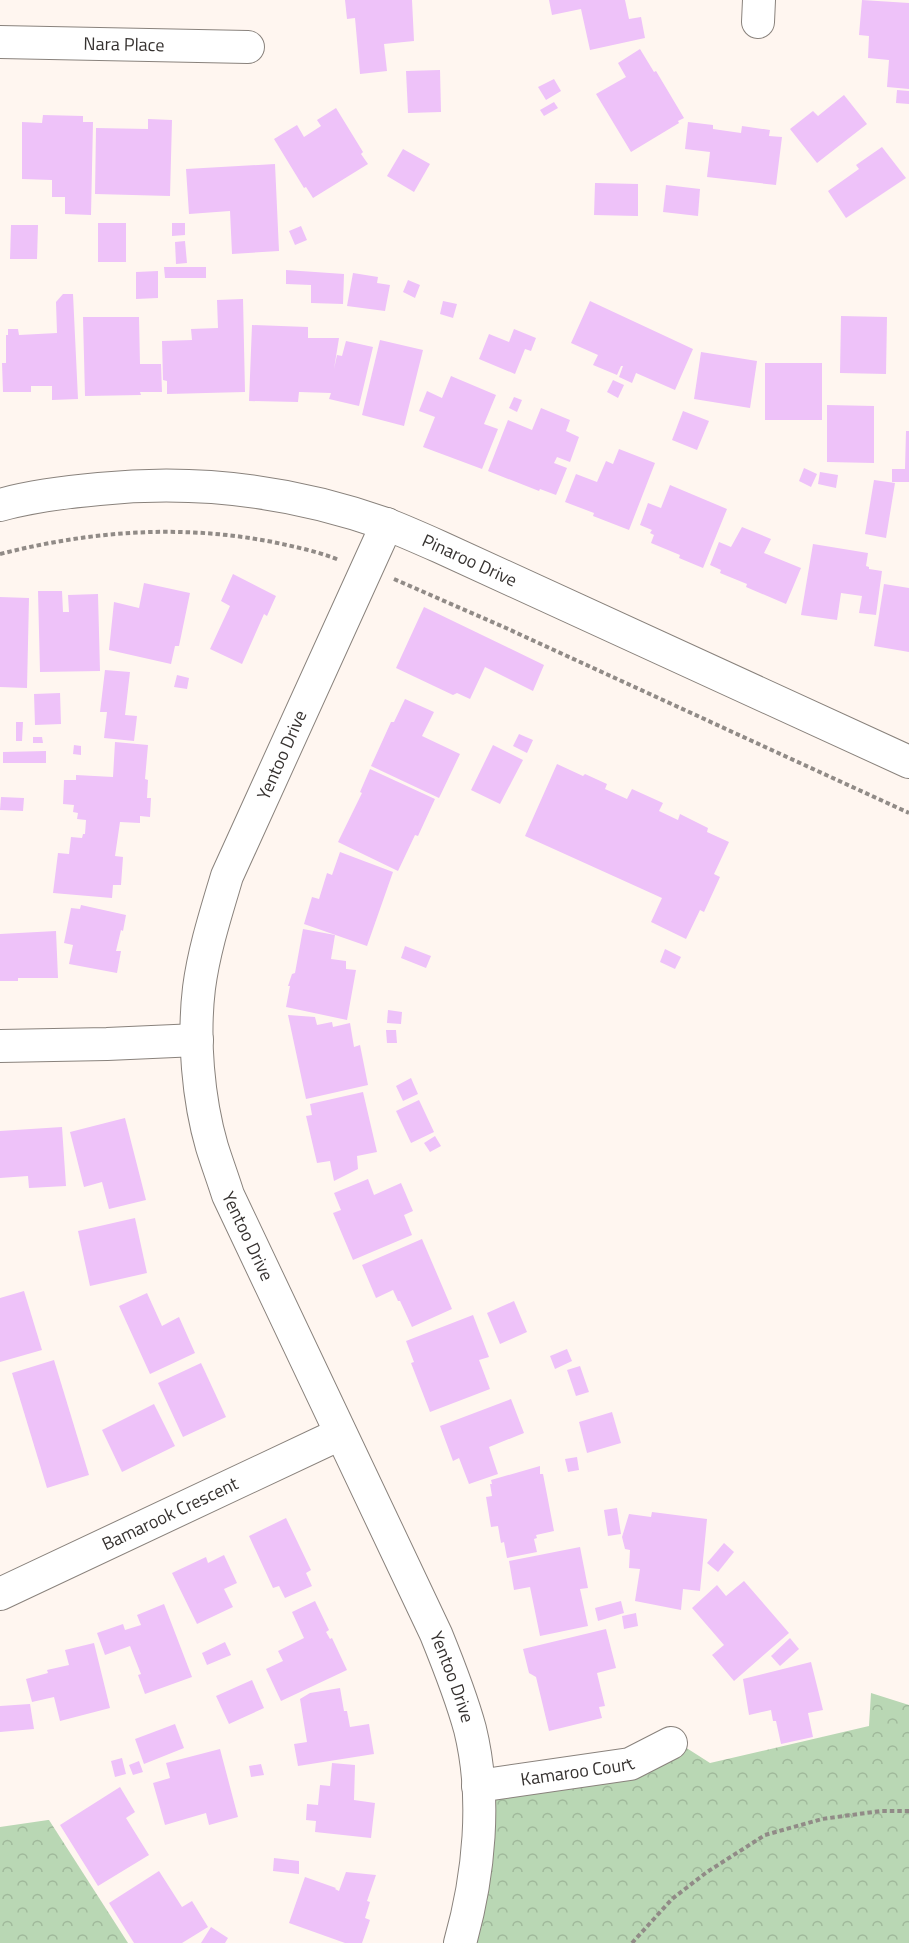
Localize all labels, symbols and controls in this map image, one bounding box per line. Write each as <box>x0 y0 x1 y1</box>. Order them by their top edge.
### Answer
street label: Nara Place <box>83 30 165 58</box>
street label: Pinaroo Drive <box>418 527 522 594</box>
street label: Yentoo Drive <box>250 706 313 804</box>
street label: Yentoo Drive <box>215 1187 281 1285</box>
street label: Bamarook Crescent <box>97 1469 243 1557</box>
street label: Yentoo Drive <box>423 1627 481 1726</box>
street label: Kamaroo Court <box>519 1750 639 1793</box>

